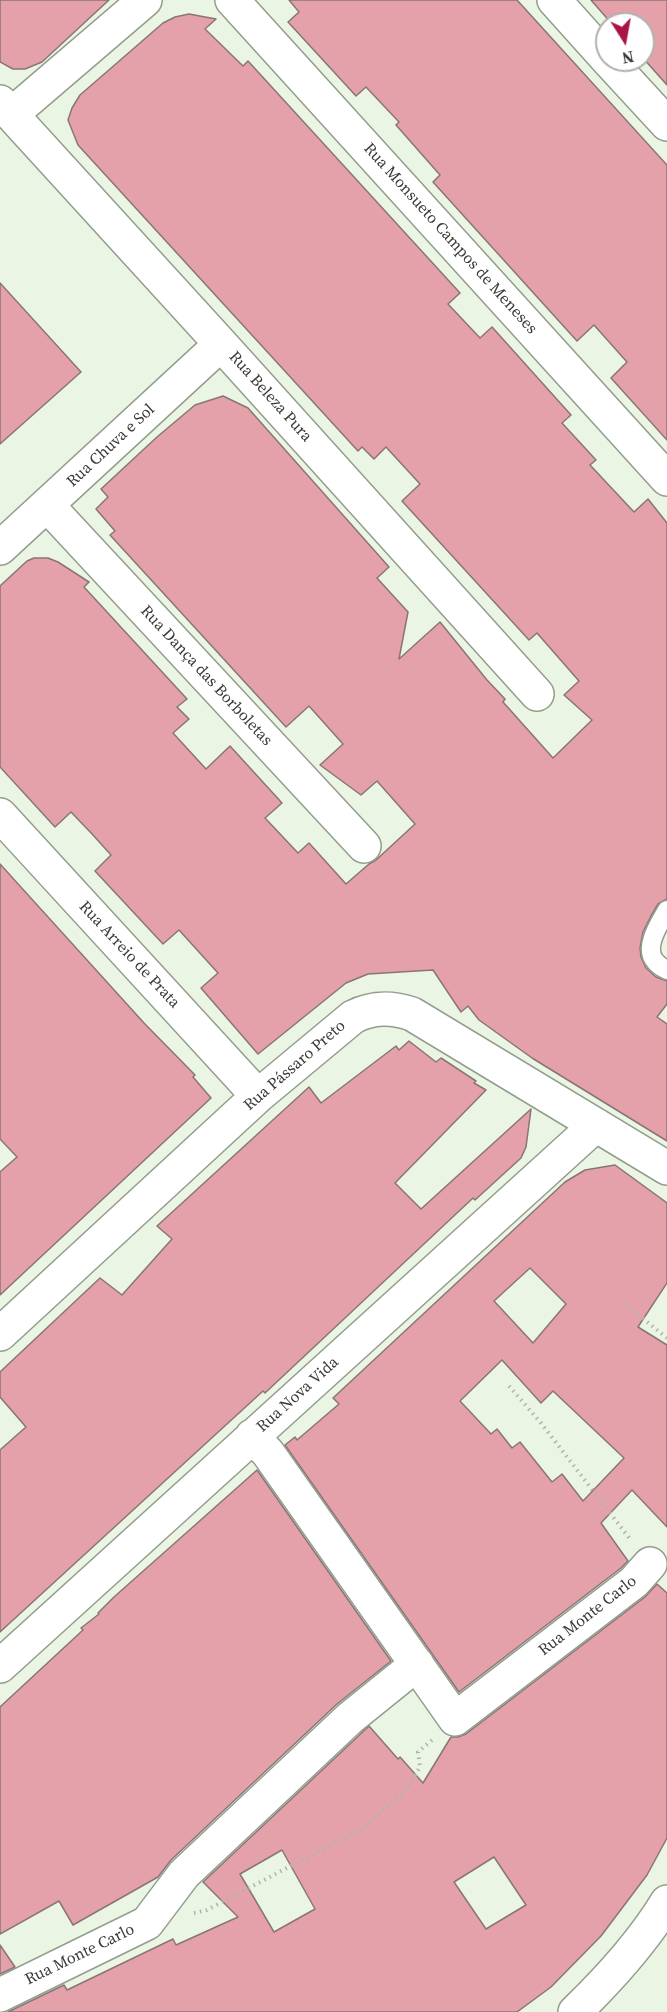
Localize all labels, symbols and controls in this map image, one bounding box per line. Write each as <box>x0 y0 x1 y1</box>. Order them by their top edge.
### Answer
north arrow <box>595 12 655 72</box>
text: N <box>620 46 636 70</box>
street label: Rua Monsueto Campos de Meneses <box>359 140 541 338</box>
street label: Rua Beleza Pura <box>224 348 316 446</box>
street label: Rua Chuva e Sol <box>63 400 159 492</box>
street label: Rua Dança das Borboletas <box>136 602 276 750</box>
street label: Rua Arreio de Prata <box>75 898 183 1012</box>
street label: Rua Pássaro Preto <box>240 1017 350 1115</box>
street label: Rua Nova Vida <box>253 1353 343 1437</box>
street label: Rua Monte Carlo <box>535 1572 641 1660</box>
street label: Rua Monte Carlo <box>22 1920 138 1990</box>

